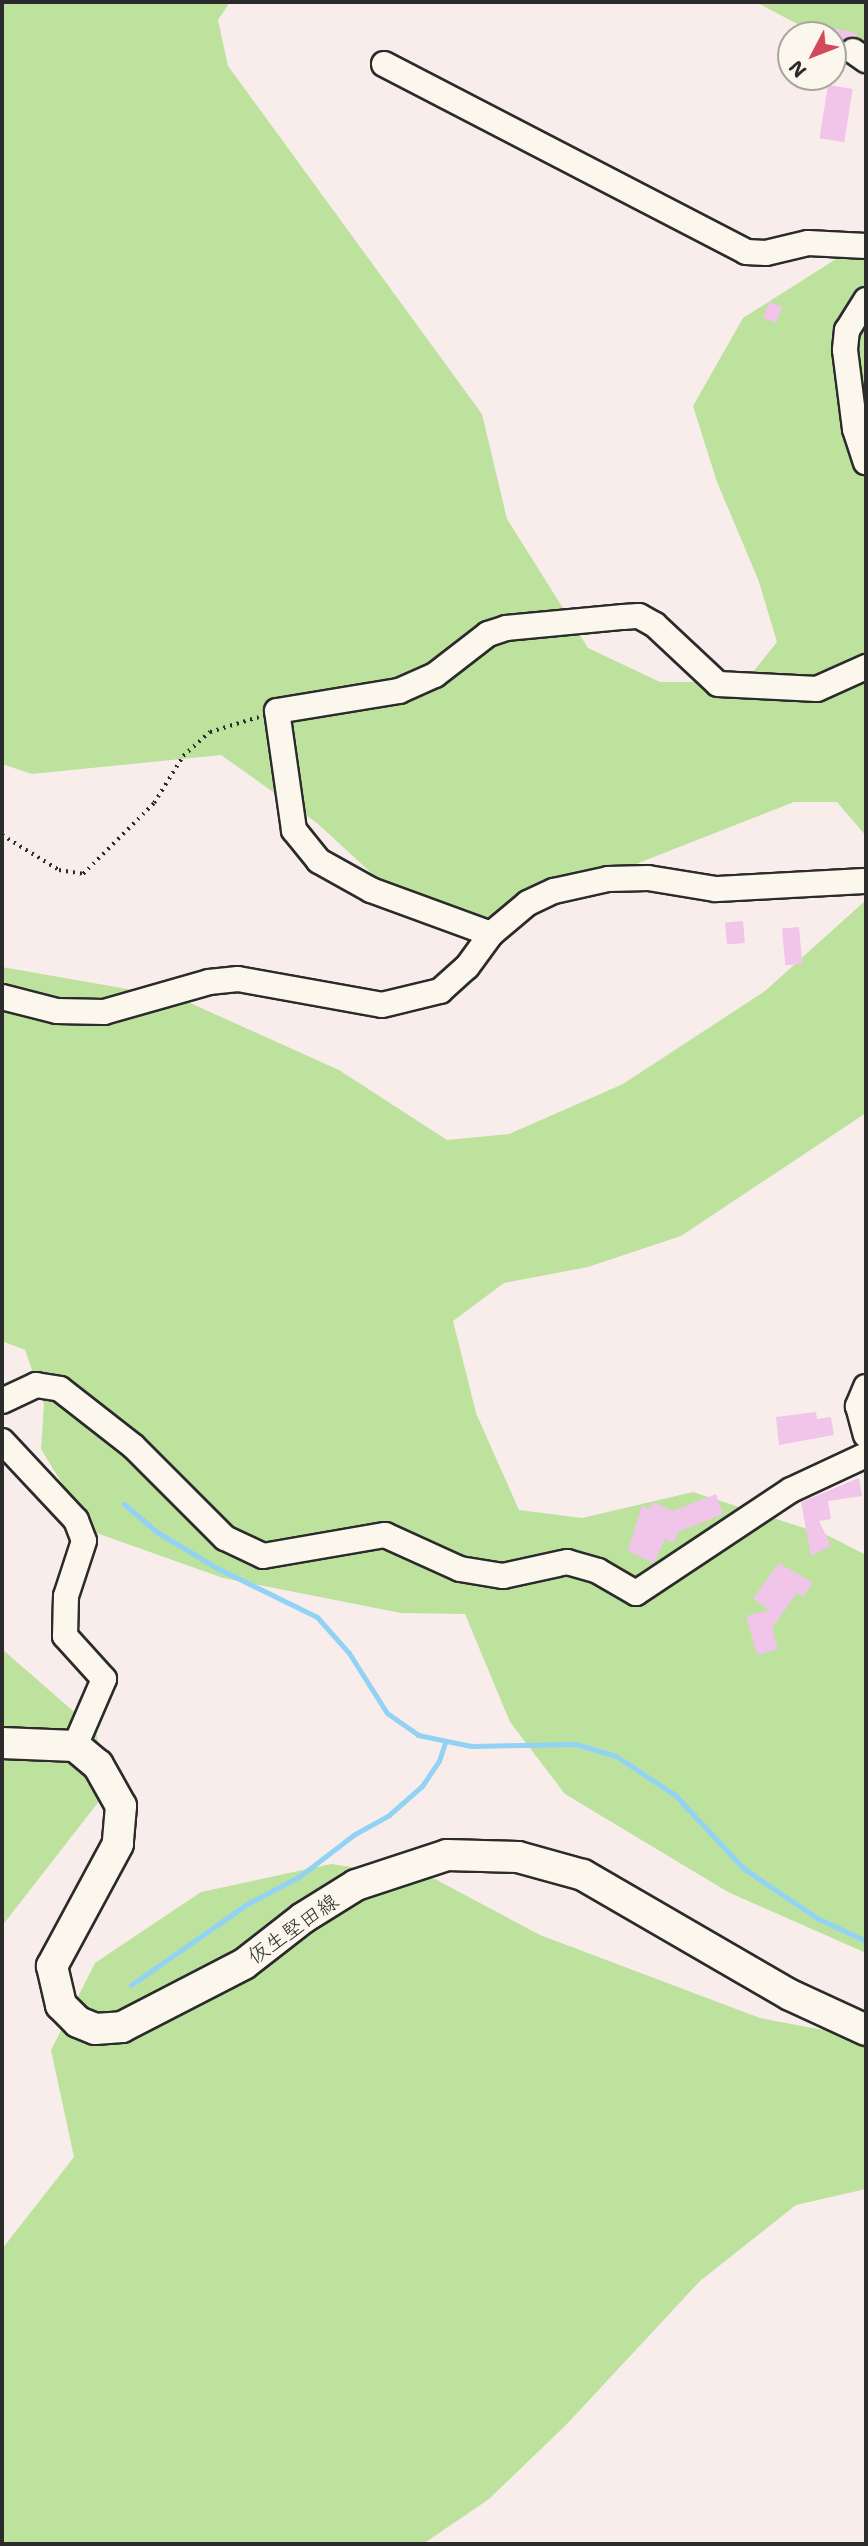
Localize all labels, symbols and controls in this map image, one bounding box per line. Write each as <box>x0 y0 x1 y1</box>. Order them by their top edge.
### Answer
north arrow <box>777 21 847 91</box>
text: N <box>783 55 812 83</box>
street label: 仮生堅田線 <box>243 1889 343 1969</box>

